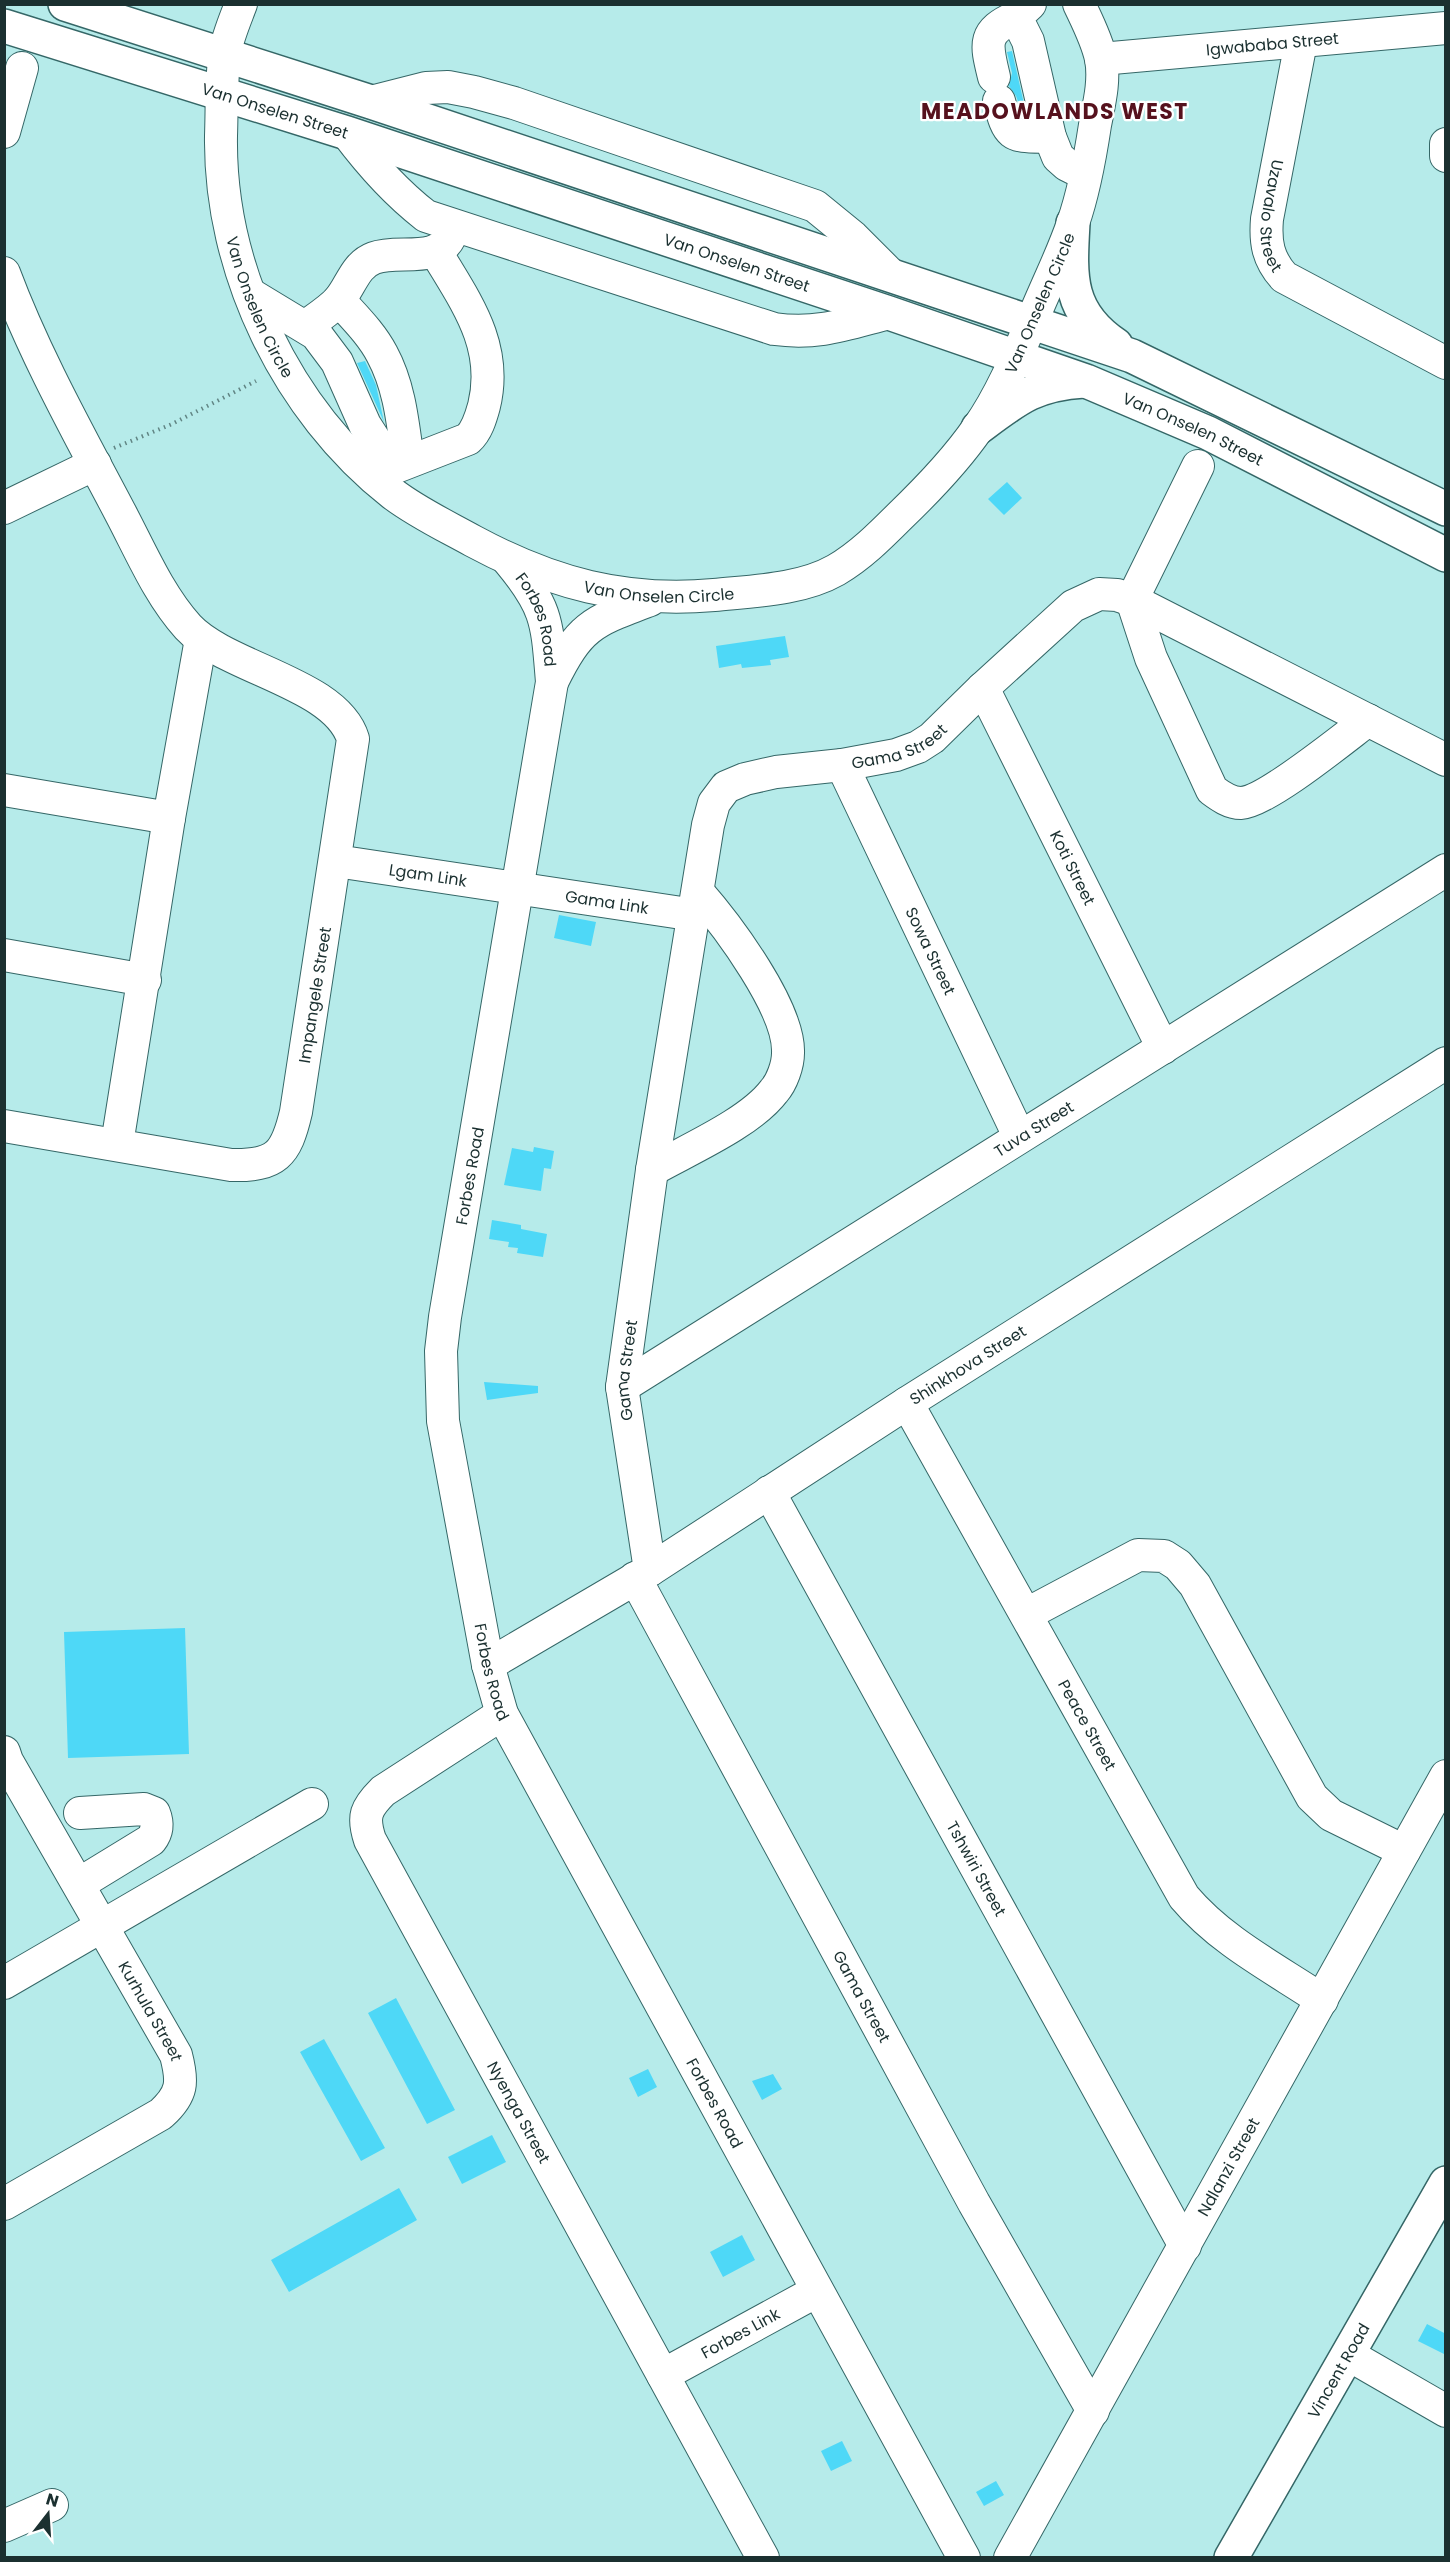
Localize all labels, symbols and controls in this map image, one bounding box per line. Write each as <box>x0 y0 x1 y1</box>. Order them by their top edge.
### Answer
street label: Igwababa Street <box>1205 26 1340 61</box>
street label: Van Onselen Street <box>199 77 352 144</box>
district label: MEADOWLANDS WEST <box>921 96 1189 127</box>
street label: Uzavalo Street <box>1255 158 1290 277</box>
street label: Van Onselen Street <box>661 227 813 297</box>
street label: Van Onselen Circle <box>999 229 1080 377</box>
street label: Van Onselen Circle <box>221 234 299 382</box>
street label: Van Onselen Street <box>1119 386 1268 471</box>
street label: Forbes Road <box>510 567 562 668</box>
street label: Van Onselen Circle <box>581 574 735 608</box>
street label: Gama Street <box>850 718 952 775</box>
street label: Koti Street <box>1045 827 1101 909</box>
street label: Lgam Link <box>387 858 469 892</box>
street label: Gama Link <box>564 884 651 920</box>
street label: Sowa Street <box>900 903 962 999</box>
street label: Impangele Street <box>293 925 337 1065</box>
street label: Tuva Street <box>990 1095 1078 1162</box>
street label: Forbes Road <box>450 1125 490 1227</box>
street label: Gama Street <box>610 1318 643 1422</box>
street label: Shinkhova Street <box>905 1319 1030 1410</box>
street label: Forbes Road <box>469 1621 515 1725</box>
street label: Peace Street <box>1053 1675 1122 1775</box>
street label: Tshwiri Street <box>941 1817 1012 1920</box>
street label: Gama Street <box>828 1946 896 2047</box>
street label: Kurhula Street <box>113 1957 189 2063</box>
street label: Forbes Road <box>681 2054 749 2152</box>
street label: Nyenga Street <box>482 2057 556 2168</box>
street label: Ndlanzi Street <box>1191 2113 1265 2220</box>
street label: Forbes Link <box>697 2302 785 2364</box>
street label: Vincent Road <box>1302 2319 1375 2423</box>
north arrow <box>18 2484 78 2544</box>
text: N <box>43 2487 61 2513</box>

